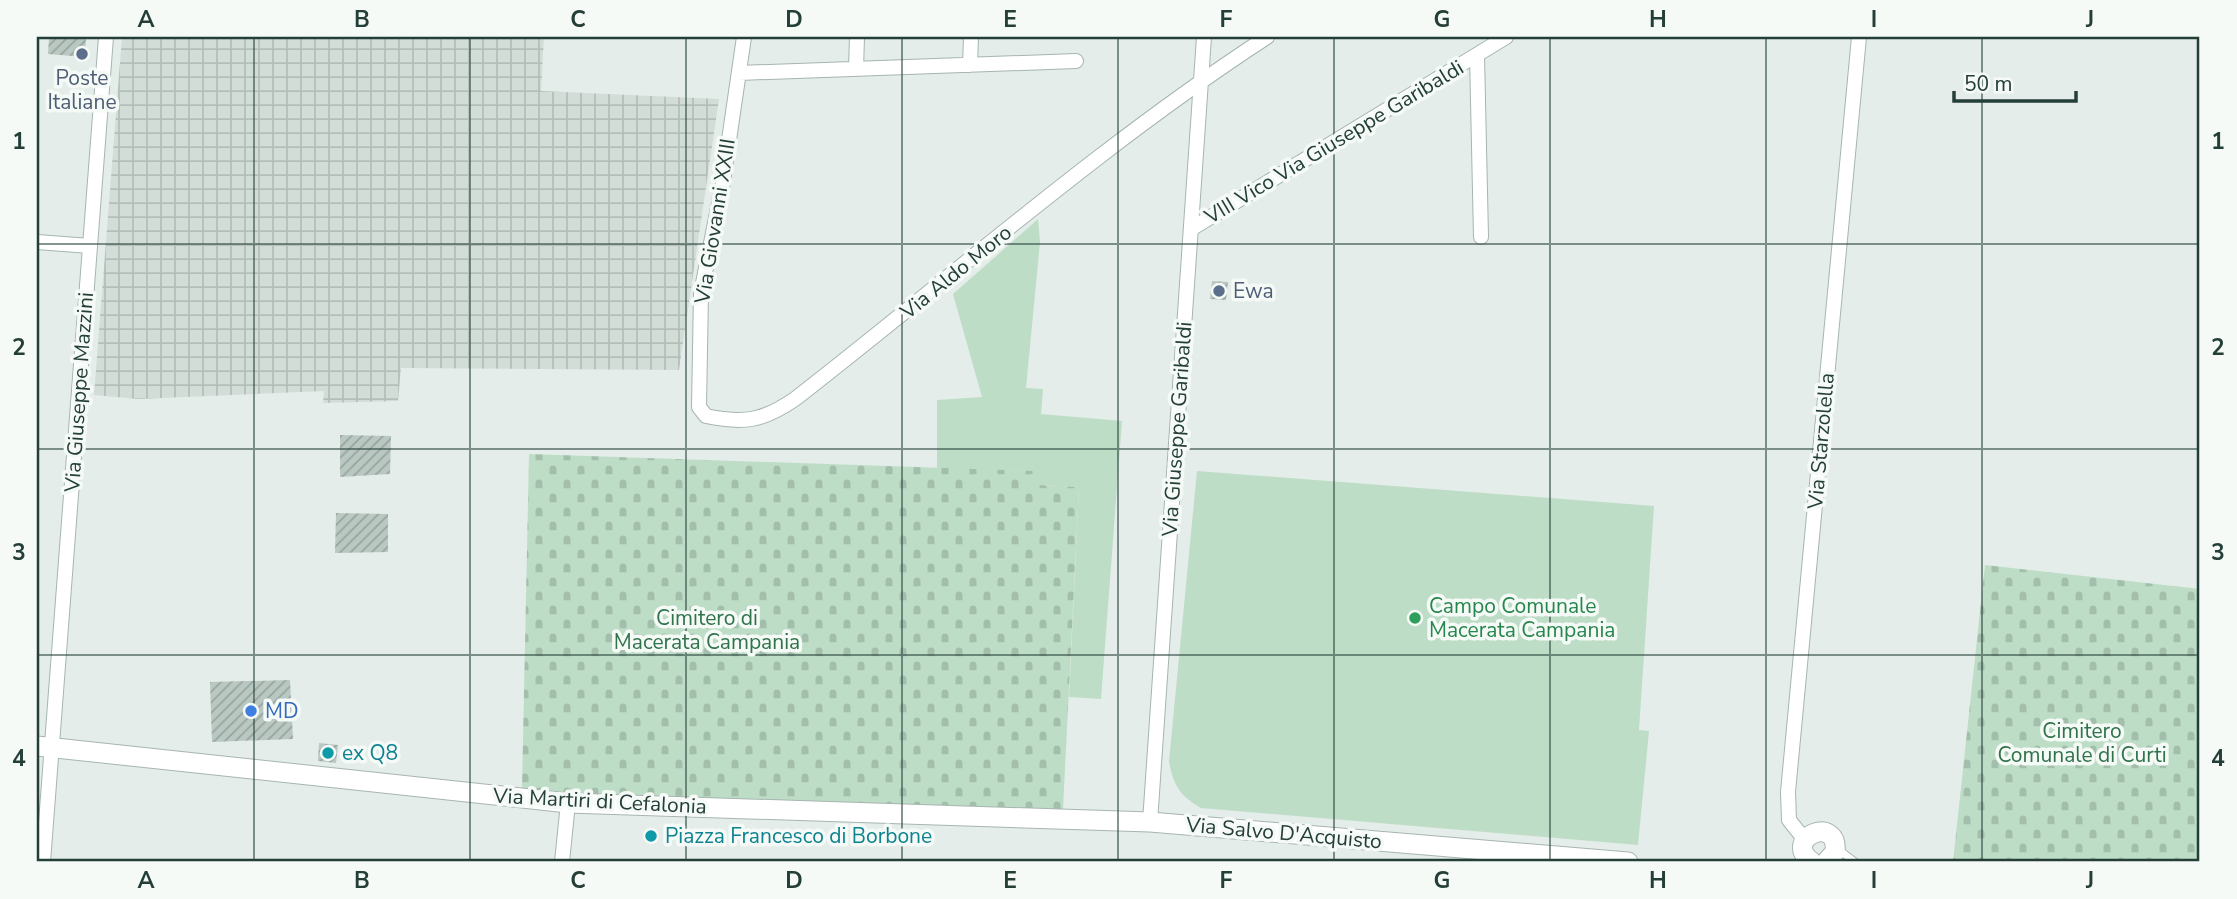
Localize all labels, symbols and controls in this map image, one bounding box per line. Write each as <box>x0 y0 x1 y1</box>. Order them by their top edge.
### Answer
text: A <box>137 4 155 35</box>
text: B <box>354 4 370 35</box>
text: C <box>570 4 586 35</box>
text: D <box>785 4 803 35</box>
text: E <box>1003 4 1017 35</box>
text: F <box>1220 4 1233 35</box>
text: G <box>1434 4 1450 35</box>
text: H <box>1649 4 1667 35</box>
text: I <box>1871 4 1877 35</box>
text: J <box>2085 4 2094 35</box>
marker: Poste Italiane <box>74 46 90 62</box>
street label: VIII Vico Via Giuseppe Garibaldi <box>1198 53 1469 231</box>
scale bar <box>1954 60 2076 104</box>
place label: Poste Italiane <box>47 64 117 116</box>
text: 50 m <box>1964 70 2013 98</box>
text: 1 <box>12 126 26 157</box>
text: 1 <box>2211 126 2225 157</box>
street label: Via Giovanni XXIII <box>688 136 742 307</box>
street label: Via Aldo Moro <box>894 219 1017 326</box>
place label: Ewa <box>1233 277 1274 305</box>
marker: Ewa <box>1211 283 1227 299</box>
street label: Via Giuseppe Mazzini <box>58 291 100 494</box>
street label: Via Giuseppe Garibaldi <box>1155 321 1198 538</box>
text: 2 <box>12 332 26 363</box>
text: 2 <box>2211 332 2225 363</box>
street label: Via Starzolella <box>1801 372 1841 511</box>
text: 3 <box>12 537 26 568</box>
text: 3 <box>2211 537 2225 568</box>
place label: Campo Comunale Macerata Campania <box>1429 592 1615 644</box>
park label: Cimitero di Macerata Campania <box>614 604 800 656</box>
marker: Campo Comunale Macerata Campania <box>1407 610 1423 626</box>
place label: MD <box>265 697 299 725</box>
marker: MD <box>243 703 259 719</box>
park label: Cimitero Comunale di Curti <box>1997 717 2167 769</box>
place label: ex Q8 <box>342 739 398 767</box>
text: 4 <box>12 743 26 774</box>
text: 4 <box>2211 743 2225 774</box>
marker: ex Q8 <box>320 745 336 761</box>
street label: Via Martiri di Cefalonia <box>491 781 708 821</box>
street label: Via Salvo D'Acquisto <box>1184 810 1383 856</box>
place label: Piazza Francesco di Borbone <box>665 822 932 850</box>
marker: Piazza Francesco di Borbone <box>643 828 659 844</box>
text: A <box>137 865 155 896</box>
text: B <box>354 865 370 896</box>
text: C <box>570 865 586 896</box>
text: D <box>785 865 803 896</box>
text: E <box>1003 865 1017 896</box>
text: F <box>1220 865 1233 896</box>
text: G <box>1434 865 1450 896</box>
text: H <box>1649 865 1667 896</box>
text: I <box>1871 865 1877 896</box>
text: J <box>2085 865 2094 896</box>

